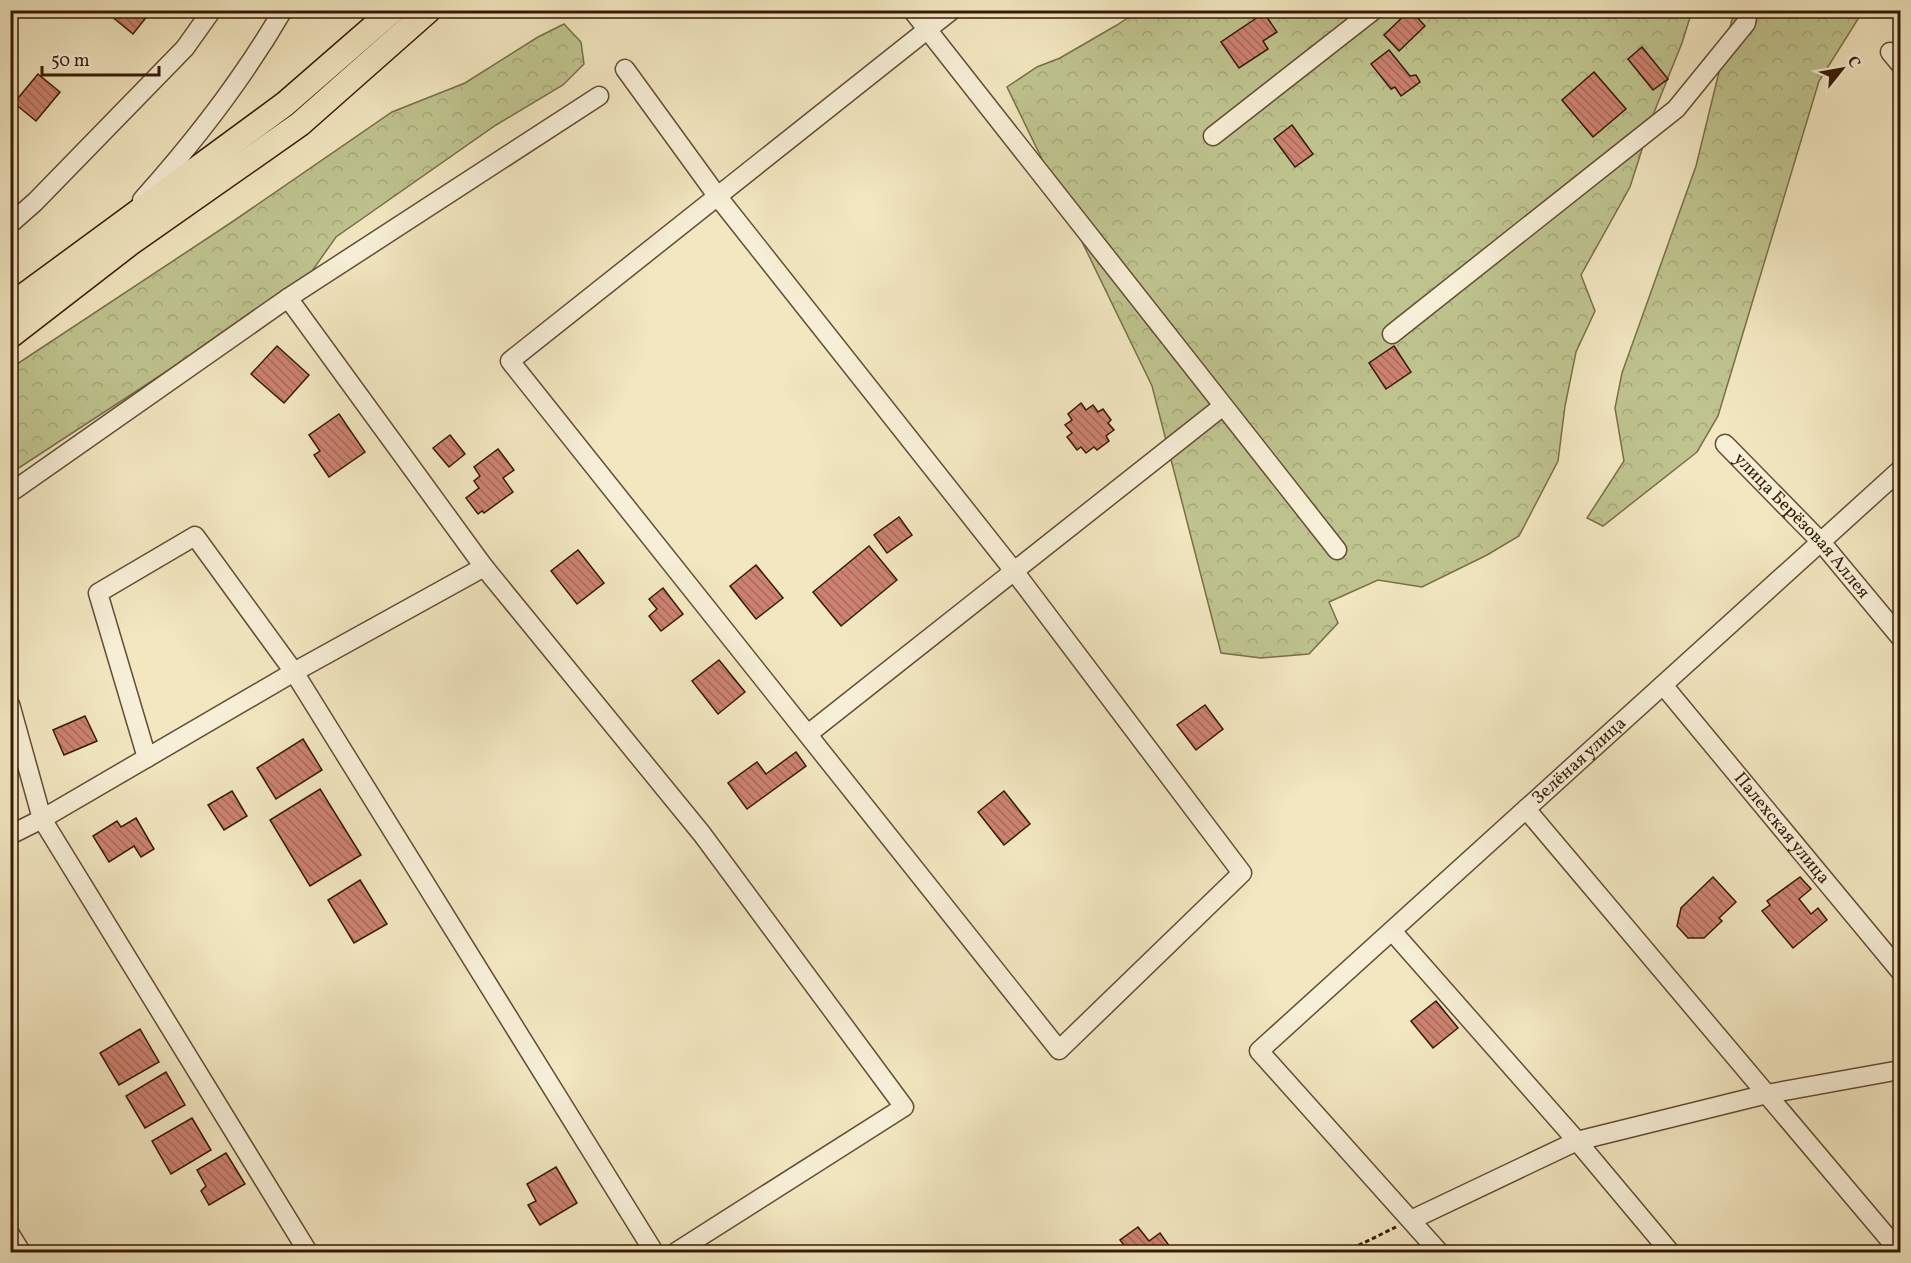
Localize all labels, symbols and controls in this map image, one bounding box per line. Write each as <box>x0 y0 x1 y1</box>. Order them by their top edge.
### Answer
scale bar <box>42 39 159 77</box>
north arrow <box>1812 39 1872 99</box>
text: 50 m <box>51 49 90 74</box>
text: С <box>1841 52 1865 72</box>
street label: улица Берёзовая Аллея <box>1728 447 1876 604</box>
street label: Зелёная улица <box>1526 711 1632 810</box>
street label: Палехская улица <box>1728 767 1836 890</box>

